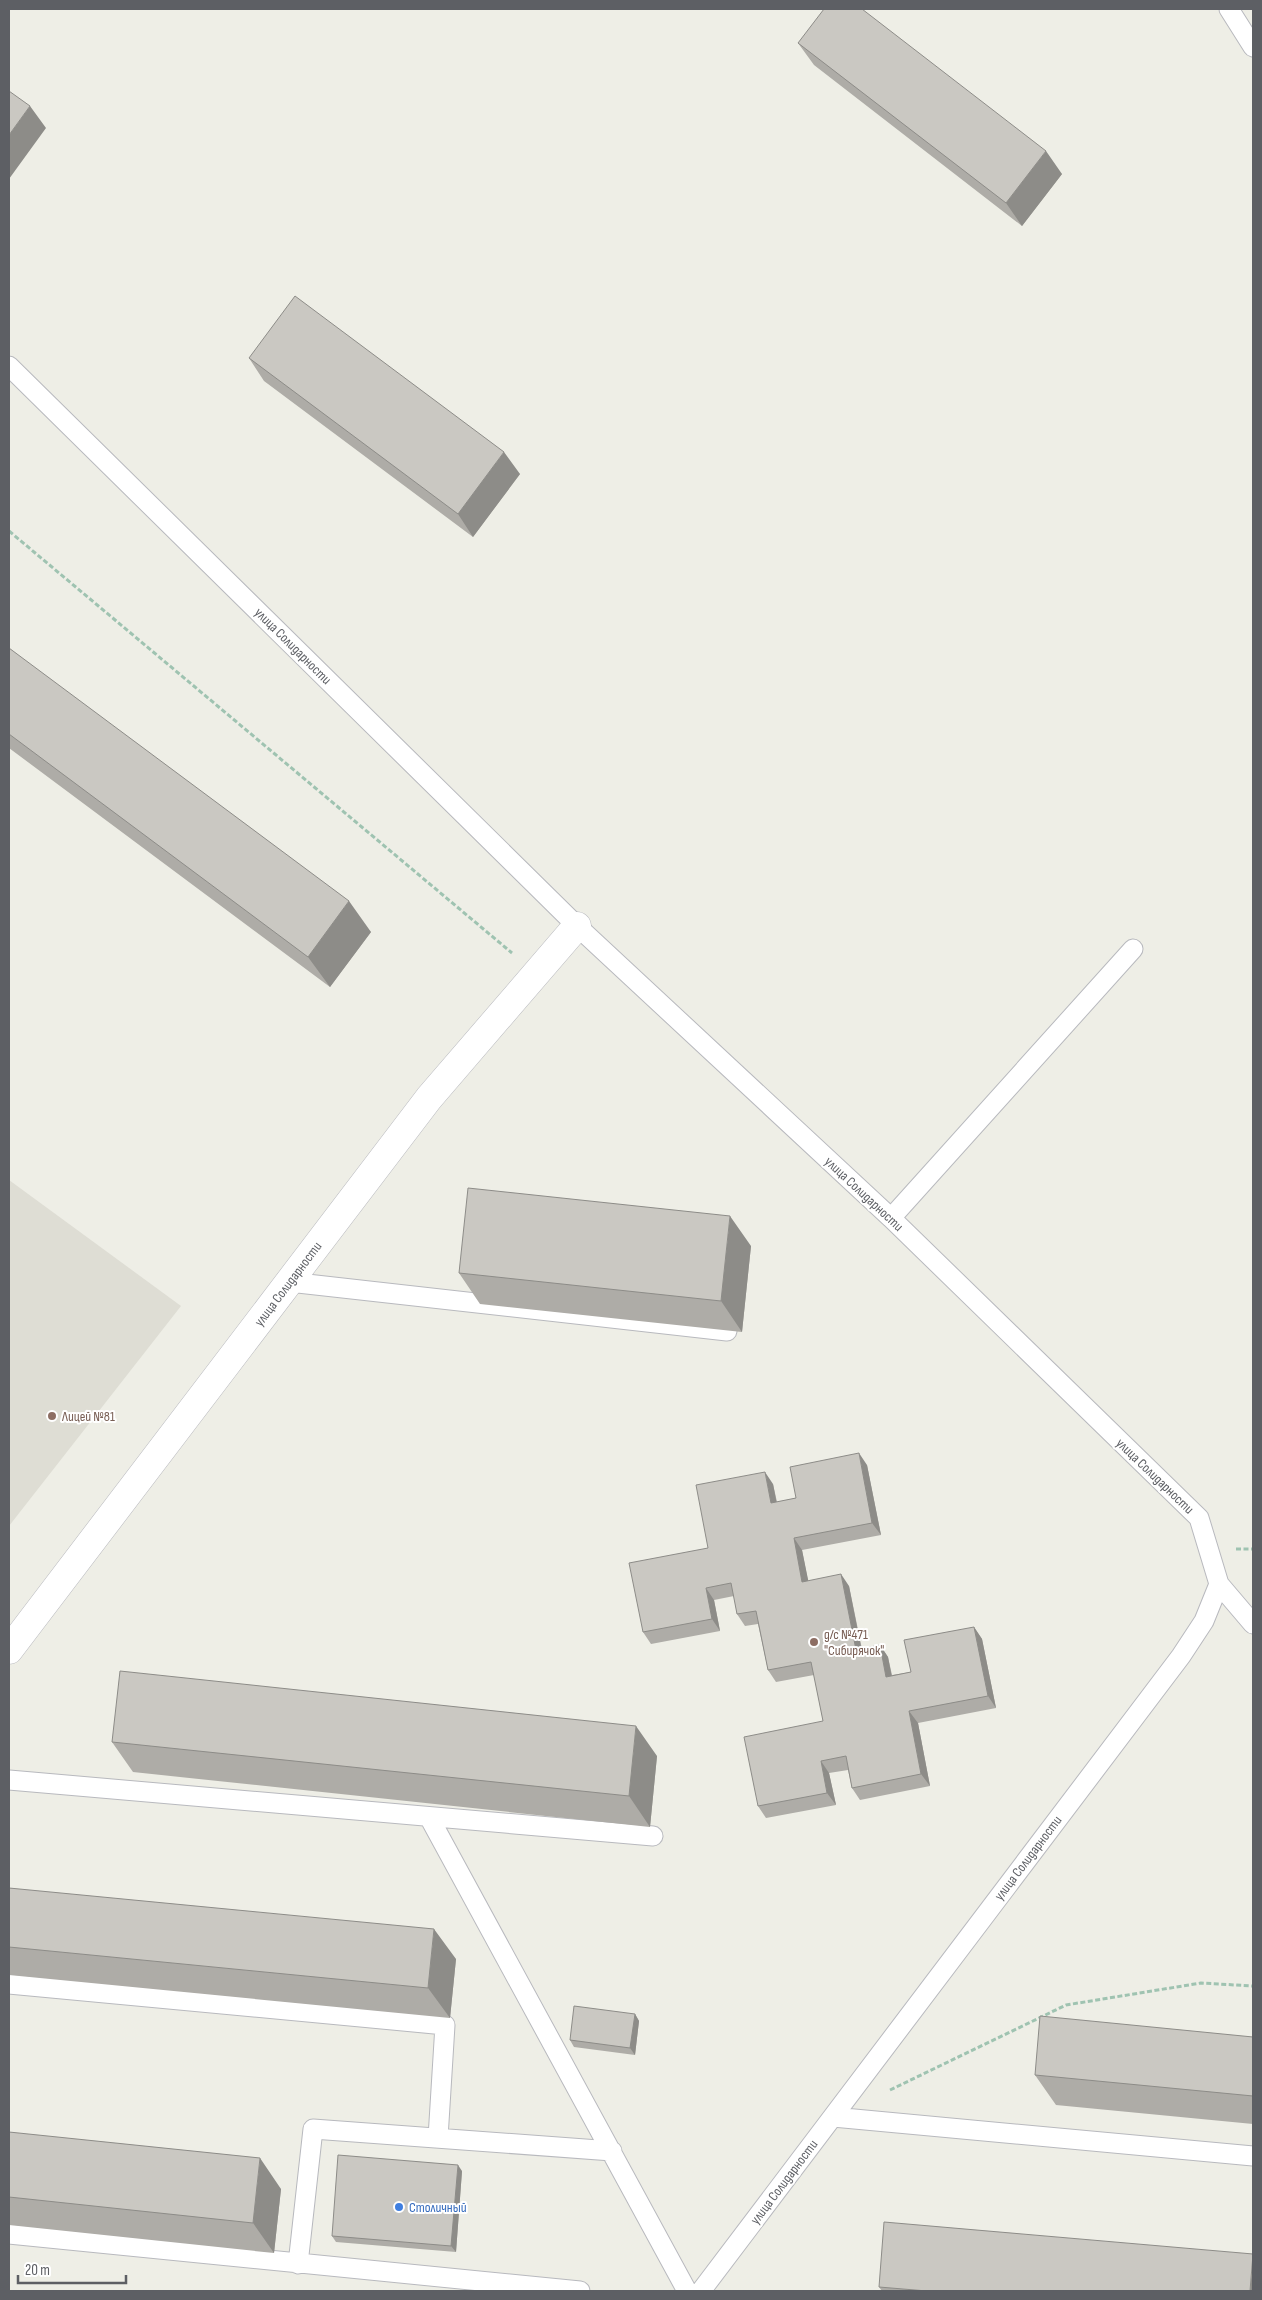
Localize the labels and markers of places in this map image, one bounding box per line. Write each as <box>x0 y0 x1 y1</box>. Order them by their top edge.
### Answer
place label: Лицей №81 <box>61 1408 115 1425</box>
marker: Лицей №81 <box>46 1410 58 1422</box>
place label: д/с №471 "Сибирячок" <box>824 1626 884 1659</box>
marker: д/с №471 "Сибирячок" <box>808 1636 820 1648</box>
place label: Столичный <box>409 2199 467 2216</box>
marker: Столичный <box>393 2201 405 2213</box>

